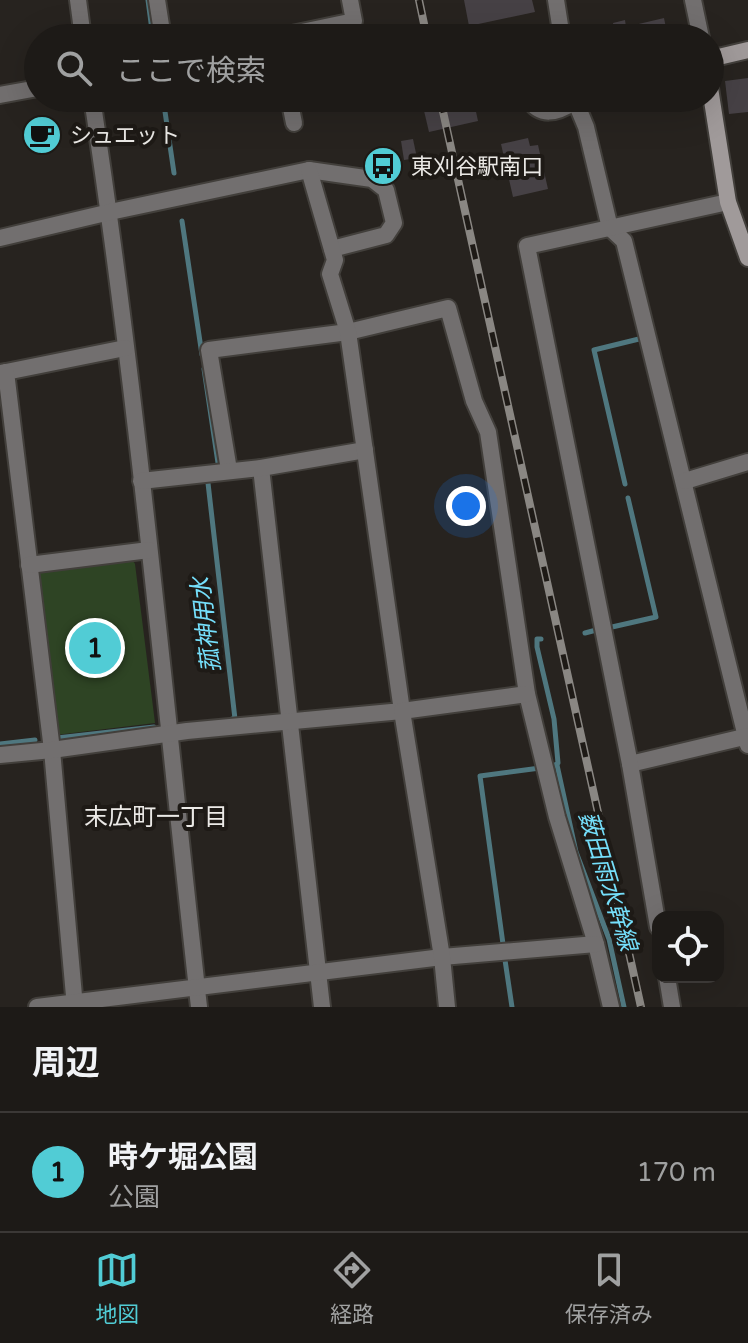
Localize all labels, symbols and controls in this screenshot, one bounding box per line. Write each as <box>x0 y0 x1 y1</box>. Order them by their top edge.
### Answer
search box <box>24 24 724 112</box>
icon: search <box>52 46 96 90</box>
text: ここで検索 <box>116 53 266 90</box>
cafe icon: シュエット <box>21 114 63 156</box>
place label: シュエット <box>70 123 180 149</box>
bus stop icon: 東刈谷駅南口 <box>362 145 404 187</box>
place label: 東刈谷駅南口 <box>411 154 543 180</box>
your location <box>446 486 486 526</box>
water label: 菰神用水 <box>186 573 227 674</box>
pin: 1 <box>69 618 121 678</box>
district label: 末広町一丁目 <box>84 803 228 832</box>
water label: 薮田雨水幹線 <box>573 808 643 957</box>
map controls <box>652 911 724 983</box>
button: locate <box>652 911 724 983</box>
text: 周辺 <box>32 1043 100 1084</box>
text: 時ケ堀公園 <box>108 1139 258 1176</box>
text: 1 <box>50 1157 66 1188</box>
text: 170 m <box>636 1157 716 1188</box>
text: 公園 <box>108 1182 160 1213</box>
tab: 地図 <box>95 1248 139 1328</box>
tab: 経路 <box>330 1248 374 1328</box>
tab: 保存済み <box>565 1248 653 1328</box>

